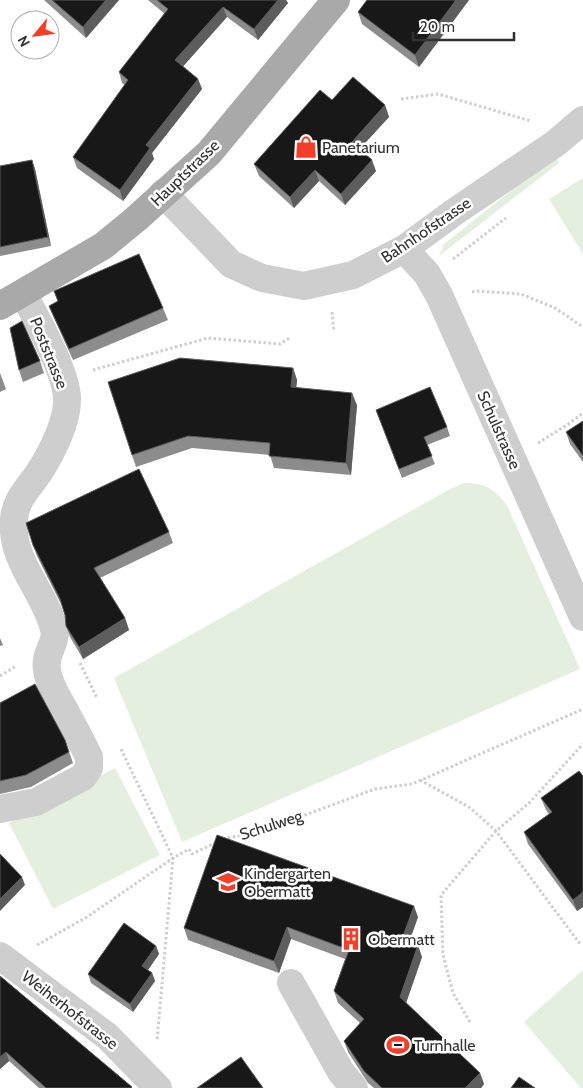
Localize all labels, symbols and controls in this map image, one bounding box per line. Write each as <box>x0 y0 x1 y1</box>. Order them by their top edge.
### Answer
north arrow <box>10 10 60 60</box>
scale bar <box>413 10 514 42</box>
text: 20 m <box>420 18 455 36</box>
text: N <box>13 33 34 50</box>
shop icon: Panetarium <box>293 134 319 160</box>
street label: Hauptstrasse <box>147 136 223 210</box>
place label: Panetarium <box>322 138 400 157</box>
street label: Bahnhofstrasse <box>378 193 474 267</box>
street label: Poststrasse <box>26 314 72 392</box>
street label: Schulstrasse <box>473 388 525 472</box>
street label: Schulweg <box>237 806 306 844</box>
place label: Kindergarten Obermatt <box>244 864 331 901</box>
school or university icon: Kindergarten Obermatt <box>215 869 241 895</box>
building icon: Obermatt <box>338 926 364 952</box>
place label: Obermatt <box>368 930 435 949</box>
street label: Weiherhofstrasse <box>18 967 122 1053</box>
sports icon: Turnhalle <box>385 1032 411 1058</box>
place label: Turnhalle <box>414 1036 476 1055</box>

